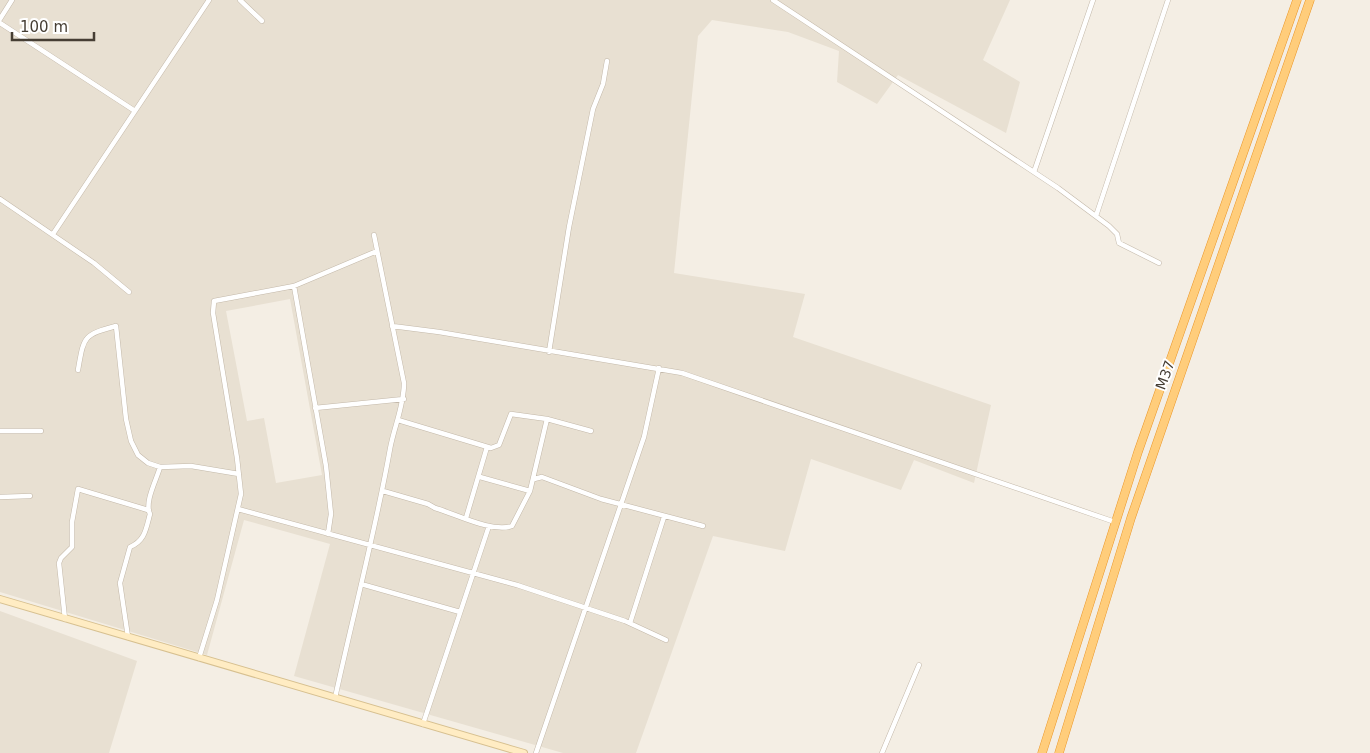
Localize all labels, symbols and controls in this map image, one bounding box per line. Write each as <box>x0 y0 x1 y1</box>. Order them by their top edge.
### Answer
scale bar <box>12 10 95 42</box>
text: 100 m <box>20 18 68 36</box>
street label: M37 <box>1152 358 1178 392</box>

